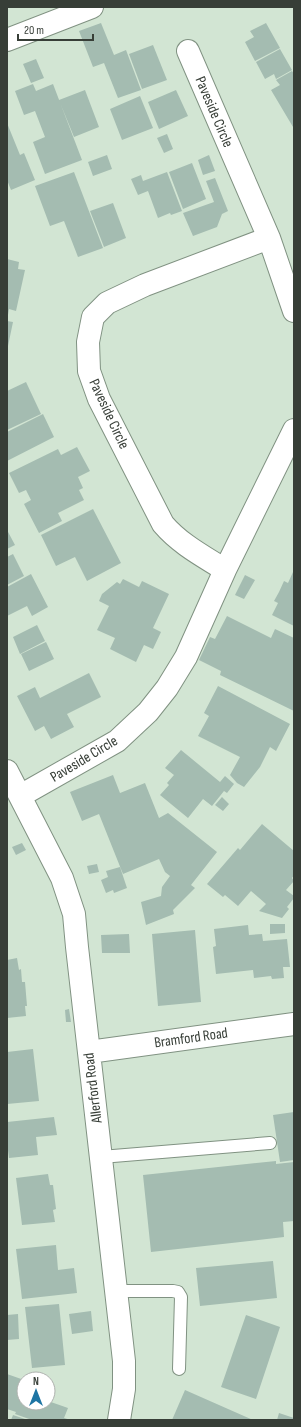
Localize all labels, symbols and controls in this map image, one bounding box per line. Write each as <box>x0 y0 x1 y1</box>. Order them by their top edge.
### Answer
scale bar <box>18 16 93 42</box>
text: 20 m <box>24 23 44 38</box>
street label: Paveside Circle <box>191 74 237 150</box>
street label: Paveside Circle <box>84 376 134 452</box>
street label: Paveside Circle <box>47 731 121 787</box>
street label: Bramford Road <box>153 1023 229 1053</box>
street label: Allerford Road <box>79 1052 107 1125</box>
north arrow <box>16 1371 56 1411</box>
text: N <box>33 1375 39 1388</box>

